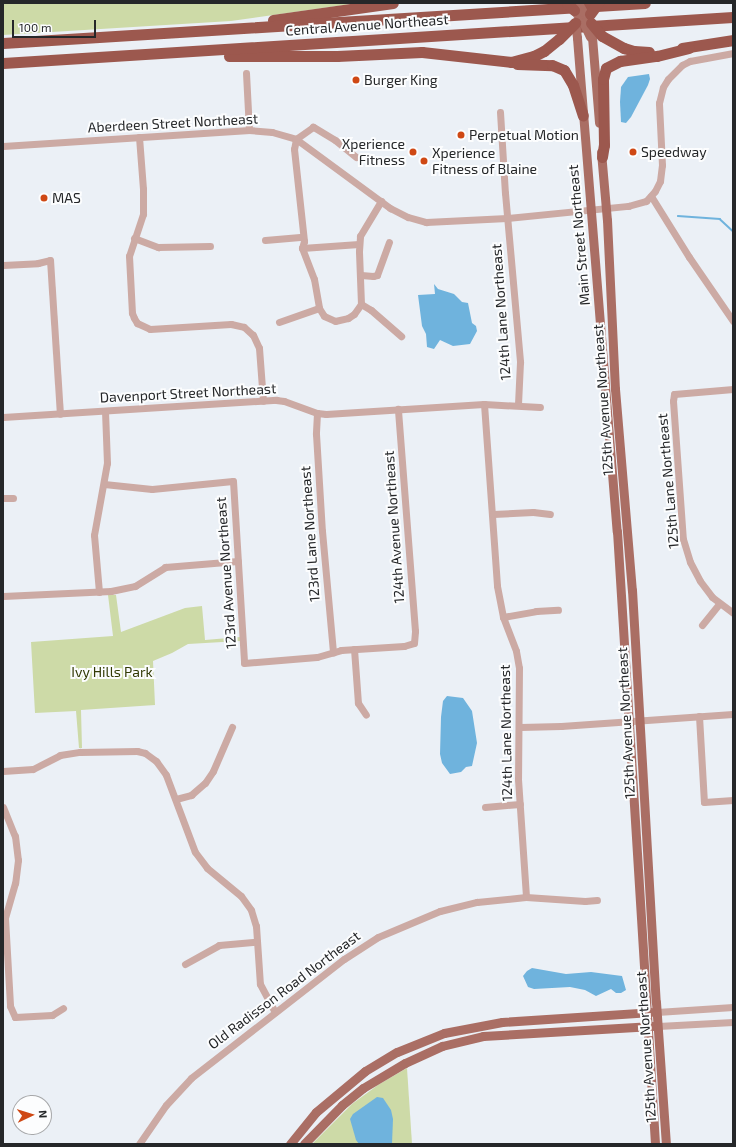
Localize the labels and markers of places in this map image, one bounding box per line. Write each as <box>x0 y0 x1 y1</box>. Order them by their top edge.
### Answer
place label: Burger King <box>364 72 438 88</box>
marker: Burger King <box>351 75 361 85</box>
place label: Perpetual Motion <box>469 127 579 143</box>
marker: Perpetual Motion <box>456 130 466 140</box>
place label: Xperience Fitness <box>342 136 405 168</box>
place label: Speedway <box>641 144 707 160</box>
place label: Xperience Fitness of Blaine <box>432 145 537 178</box>
marker: Xperience Fitness <box>408 147 418 157</box>
marker: Speedway <box>628 147 638 157</box>
marker: Xperience Fitness of Blaine <box>419 156 429 166</box>
place label: MAS <box>52 190 81 206</box>
marker: MAS <box>39 193 49 203</box>

